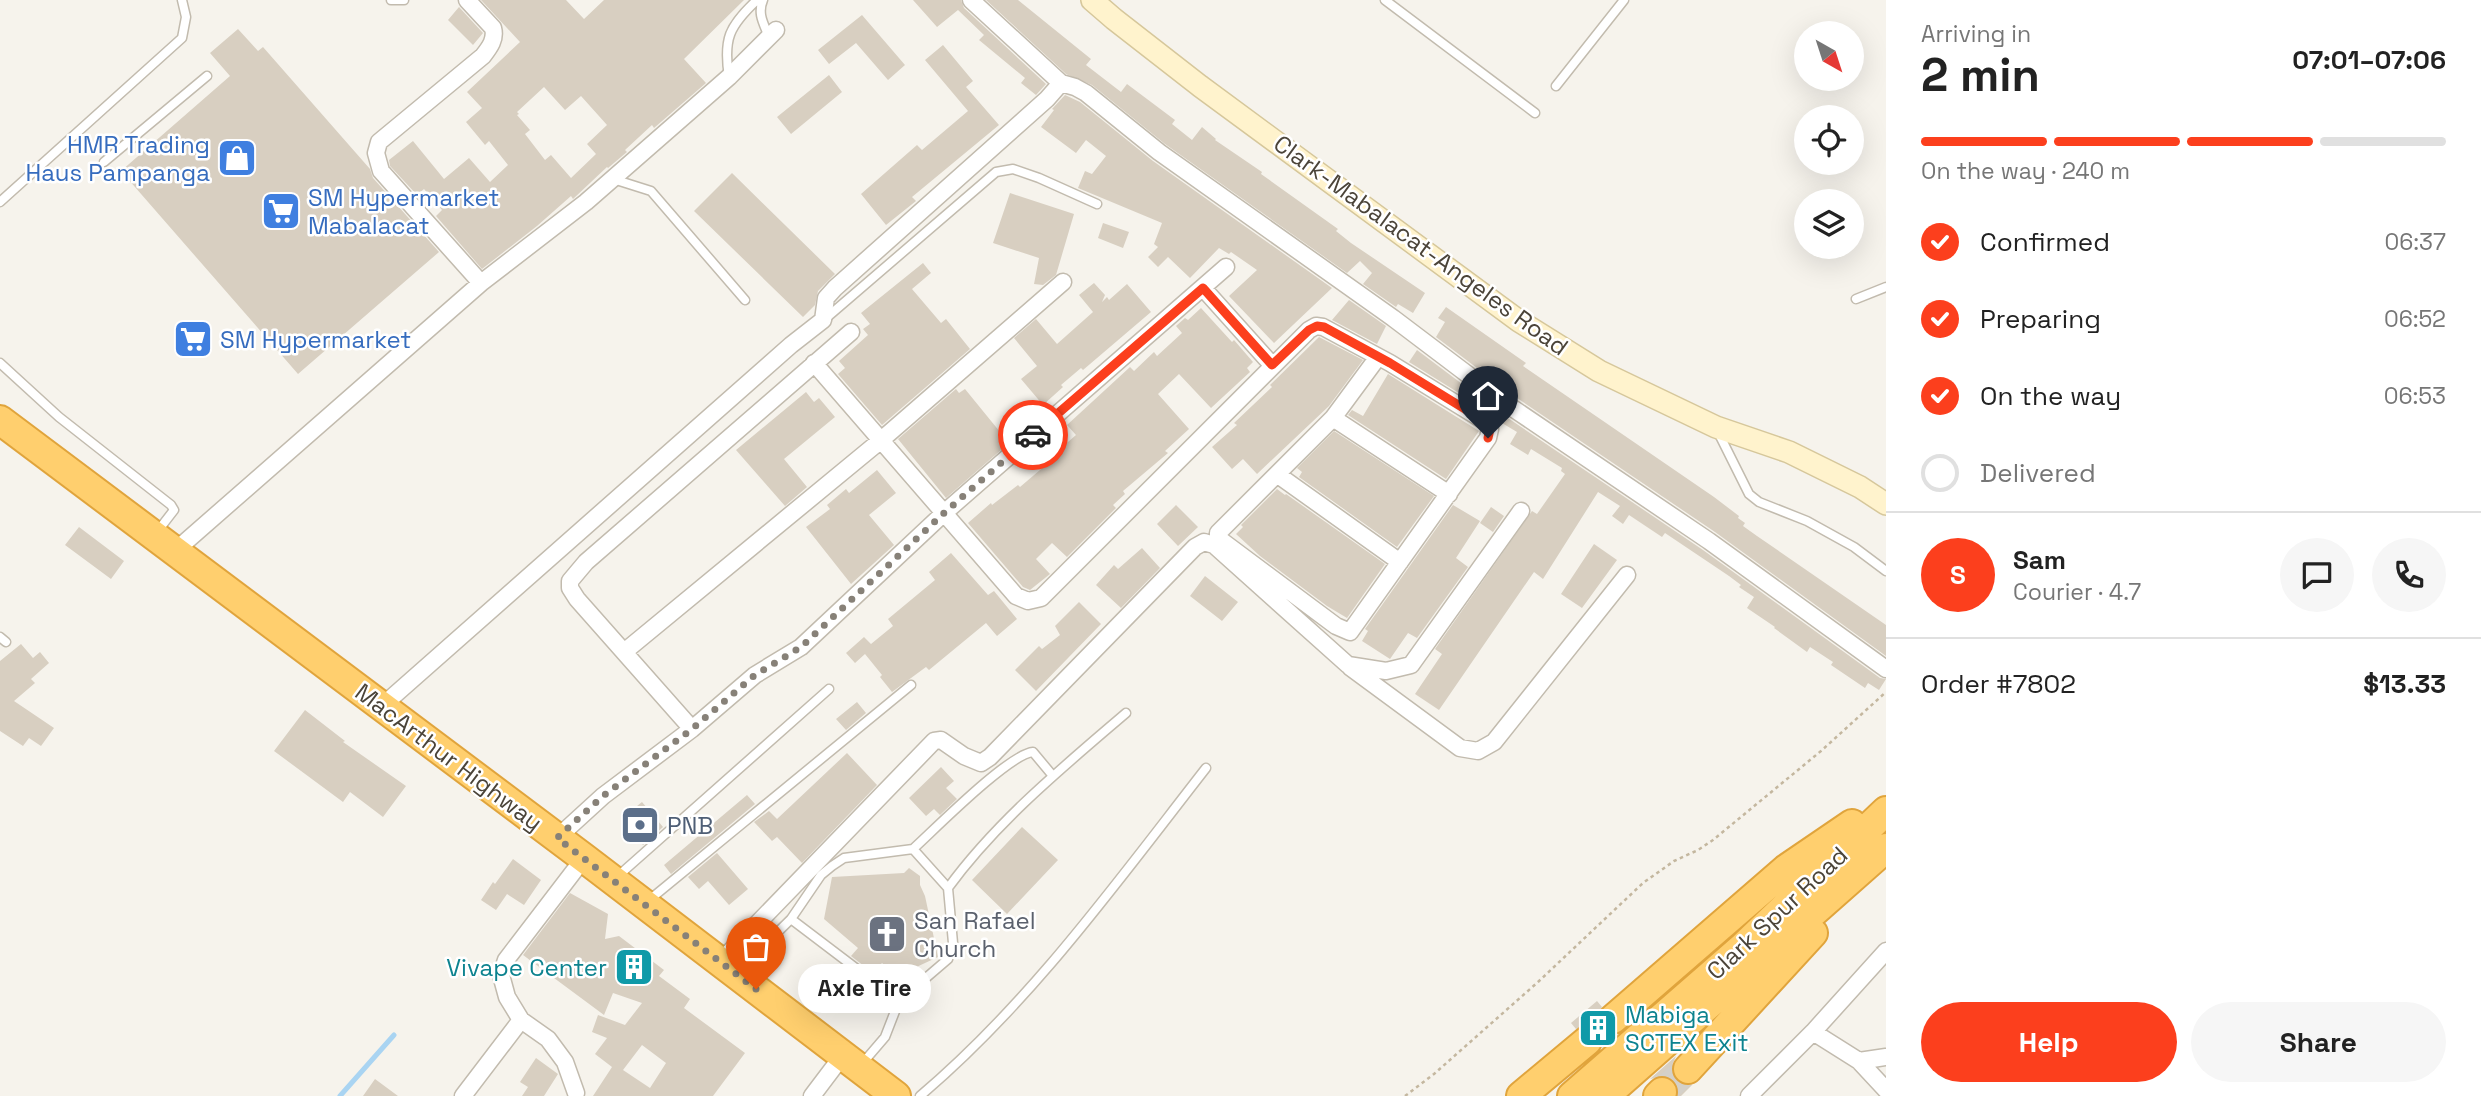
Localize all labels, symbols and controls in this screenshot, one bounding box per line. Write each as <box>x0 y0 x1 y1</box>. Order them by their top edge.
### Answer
text: Arriving in <box>1921 19 2031 49</box>
north arrow <box>1794 21 1864 91</box>
map controls <box>1794 21 1864 259</box>
text: 07:01–07:06 <box>2292 43 2446 77</box>
text: 2 min <box>1921 46 2040 104</box>
button: locate <box>1794 105 1864 175</box>
street label: Clark-Mabalacat-Angeles Road <box>1268 128 1574 362</box>
place label: HMR Trading Haus Pampanga <box>25 129 210 188</box>
shop icon: HMR Trading Haus Pampanga <box>216 137 258 179</box>
text: On the way · 240 m <box>1921 156 2130 186</box>
place label: SM Hypermarket Mabalacat <box>308 182 499 241</box>
button: layers <box>1794 189 1864 259</box>
supermarket icon: SM Hypermarket Mabalacat <box>260 190 302 232</box>
icon: check <box>1921 223 1959 261</box>
text: Confirmed <box>1980 225 2110 259</box>
text: 06:37 <box>2384 227 2446 257</box>
icon: check <box>1921 300 1959 338</box>
text: Preparing <box>1980 302 2101 336</box>
text: 06:52 <box>2384 304 2446 334</box>
supermarket icon: SM Hypermarket <box>172 318 214 360</box>
place label: SM Hypermarket <box>220 324 411 355</box>
pin <box>1458 366 1518 438</box>
icon: home <box>1469 377 1507 415</box>
icon: check <box>1921 377 1959 415</box>
text: On the way <box>1980 379 2121 413</box>
text: 06:53 <box>2384 381 2446 411</box>
courier <box>998 400 1068 470</box>
icon: car <box>1014 416 1052 454</box>
text: Delivered <box>1980 456 2096 490</box>
button: chat <box>2280 538 2354 612</box>
button: phone <box>2372 538 2446 612</box>
text: Sam <box>2013 543 2066 577</box>
text: S <box>1950 558 1966 592</box>
text: Courier · 4.7 <box>2013 577 2141 607</box>
text: Order #7802 <box>1921 667 2076 701</box>
text: $13.33 <box>2363 667 2446 701</box>
street label: MacArthur Highway <box>349 676 549 838</box>
bank icon: PNB <box>619 804 661 846</box>
place label: PNB <box>667 810 713 841</box>
street label: Clark Spur Road <box>1700 840 1854 986</box>
place label: San Rafael Church <box>914 905 1036 964</box>
church icon: San Rafael Church <box>866 913 908 955</box>
pin <box>726 917 786 989</box>
icon: bag <box>737 928 775 966</box>
building icon: Vivape Center <box>613 946 655 988</box>
place label: Vivape Center <box>446 952 607 983</box>
callout: Axle Tire <box>798 964 931 1014</box>
text: Axle Tire <box>817 973 912 1003</box>
place label: Mabiga SCTEX Exit <box>1625 999 1748 1058</box>
button: Help <box>1921 1002 2177 1082</box>
button: Share <box>2191 1002 2446 1082</box>
building icon: Mabiga SCTEX Exit <box>1577 1007 1619 1049</box>

